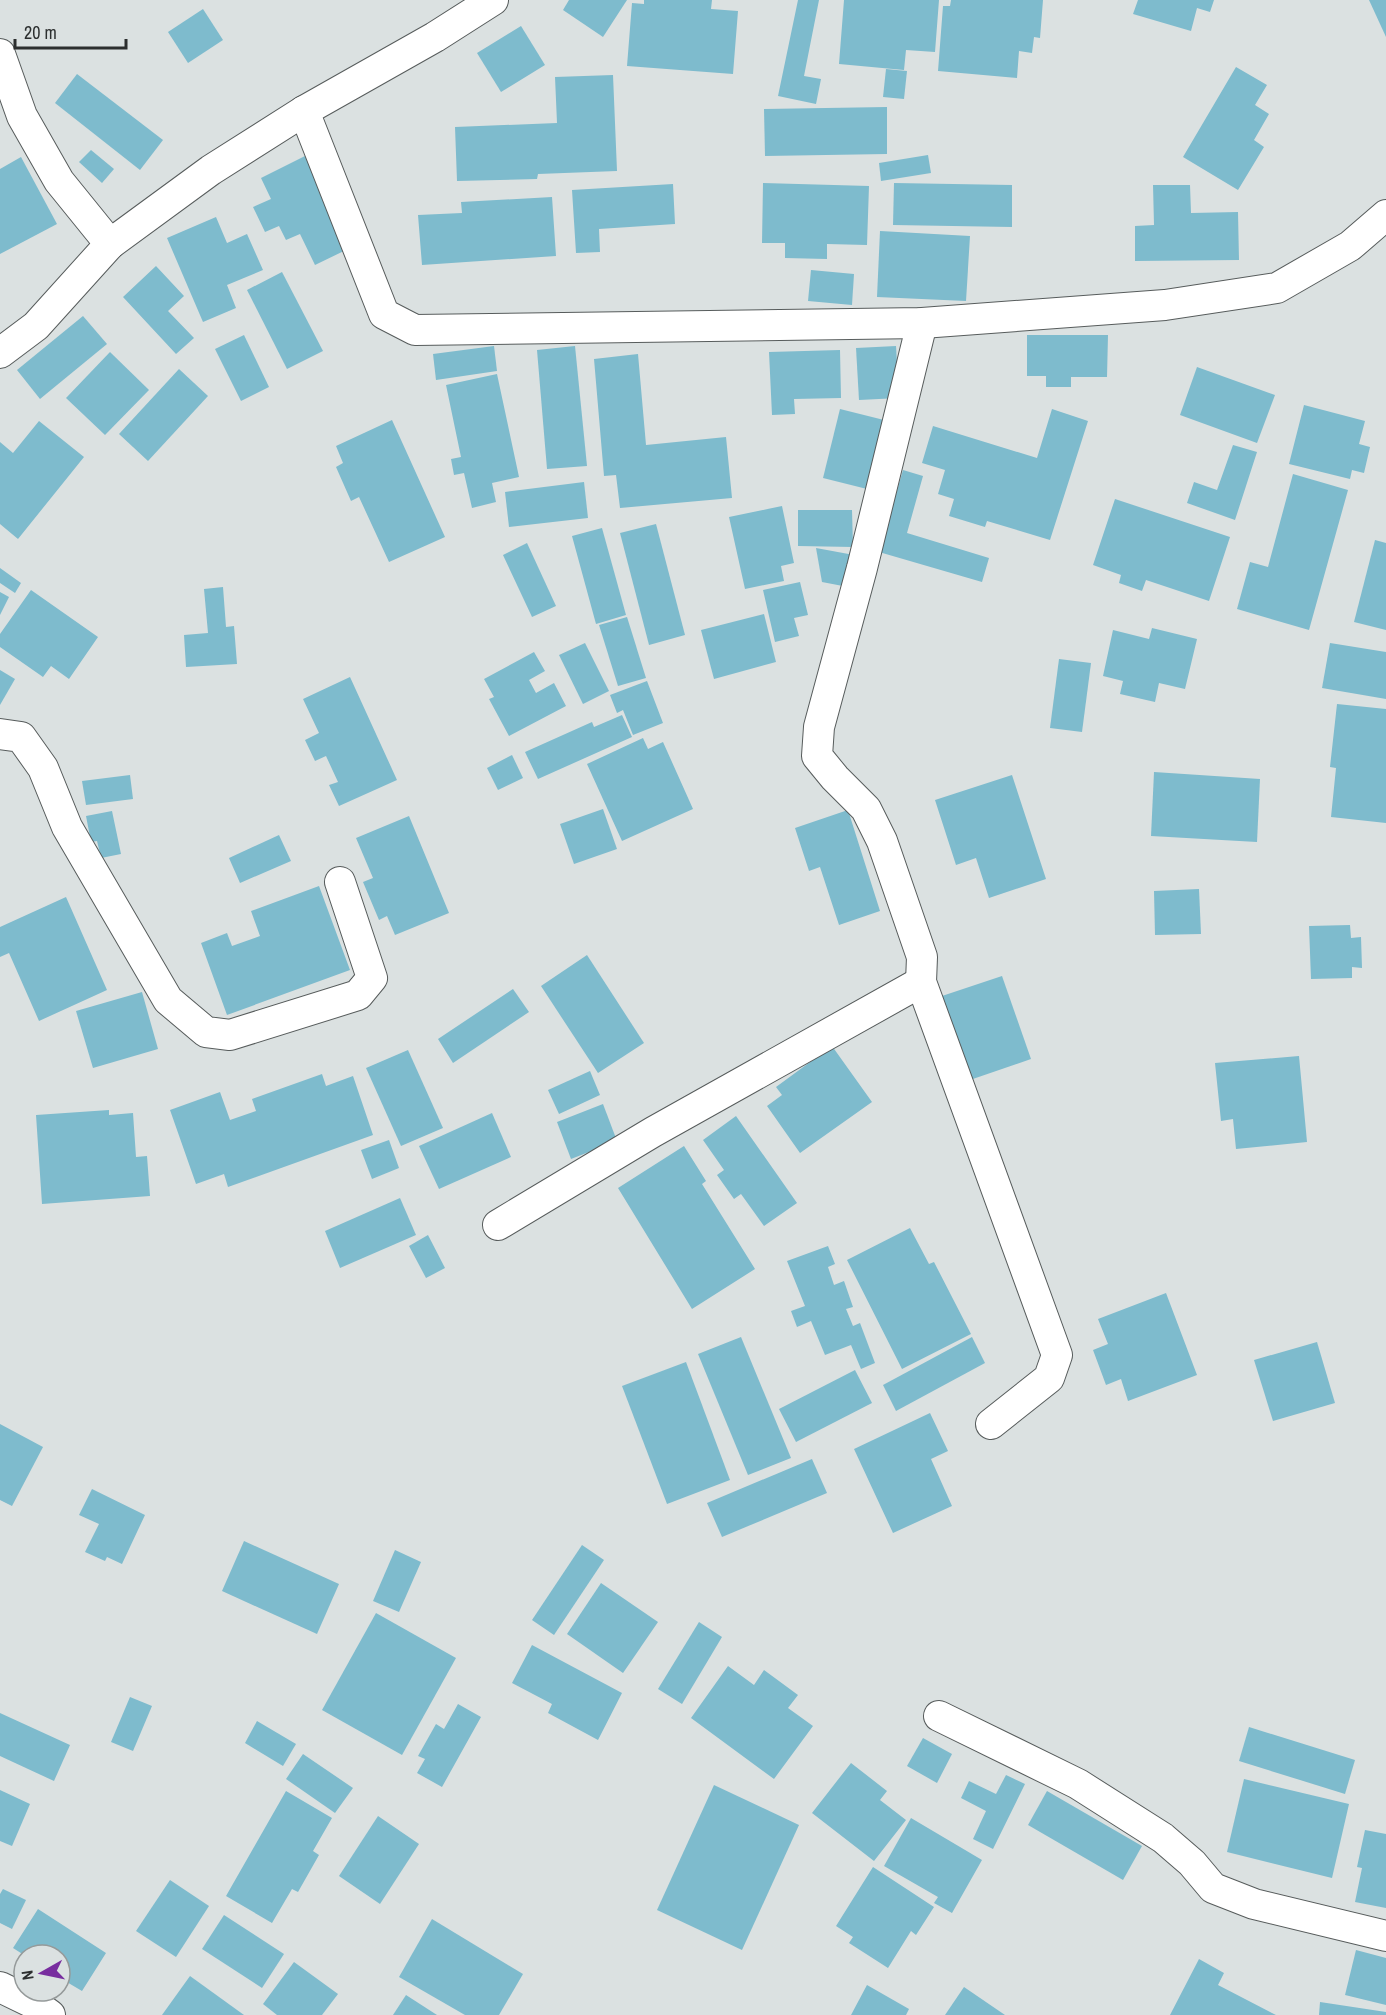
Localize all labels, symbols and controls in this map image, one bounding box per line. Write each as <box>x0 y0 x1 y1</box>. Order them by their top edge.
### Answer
scale bar <box>15 12 126 50</box>
text: 20 m <box>24 20 57 45</box>
north arrow <box>12 1943 72 2003</box>
text: N <box>16 1969 39 1982</box>

